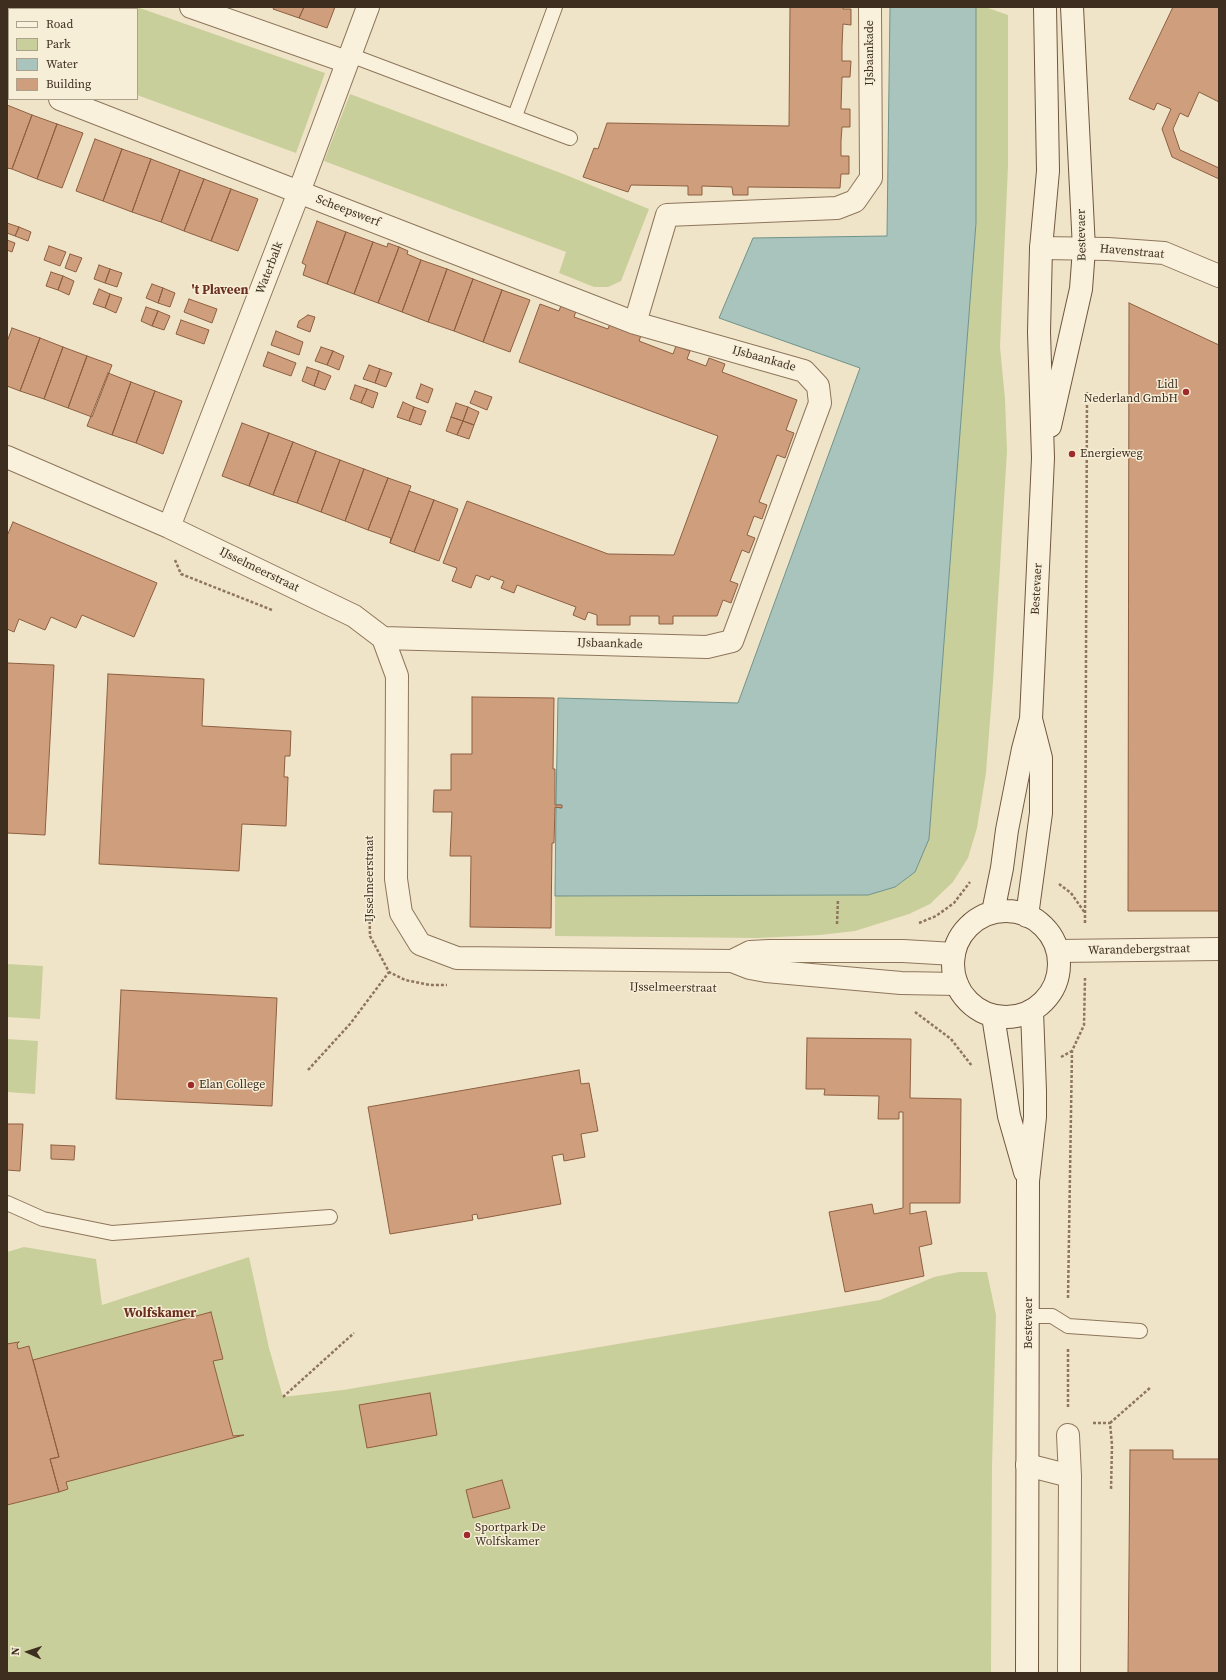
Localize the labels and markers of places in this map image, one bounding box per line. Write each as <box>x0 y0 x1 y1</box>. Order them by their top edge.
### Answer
place label: Lidl Nederland GmbH <box>1084 378 1178 406</box>
marker: Lidl Nederland GmbH <box>1181 387 1191 397</box>
place label: Energieweg <box>1080 447 1143 461</box>
marker: Energieweg <box>1067 449 1077 459</box>
place label: Elan College <box>199 1078 265 1092</box>
marker: Elan College <box>186 1080 196 1090</box>
place label: Sportpark De Wolfskamer <box>475 1521 546 1549</box>
marker: Sportpark De Wolfskamer <box>462 1530 472 1540</box>

